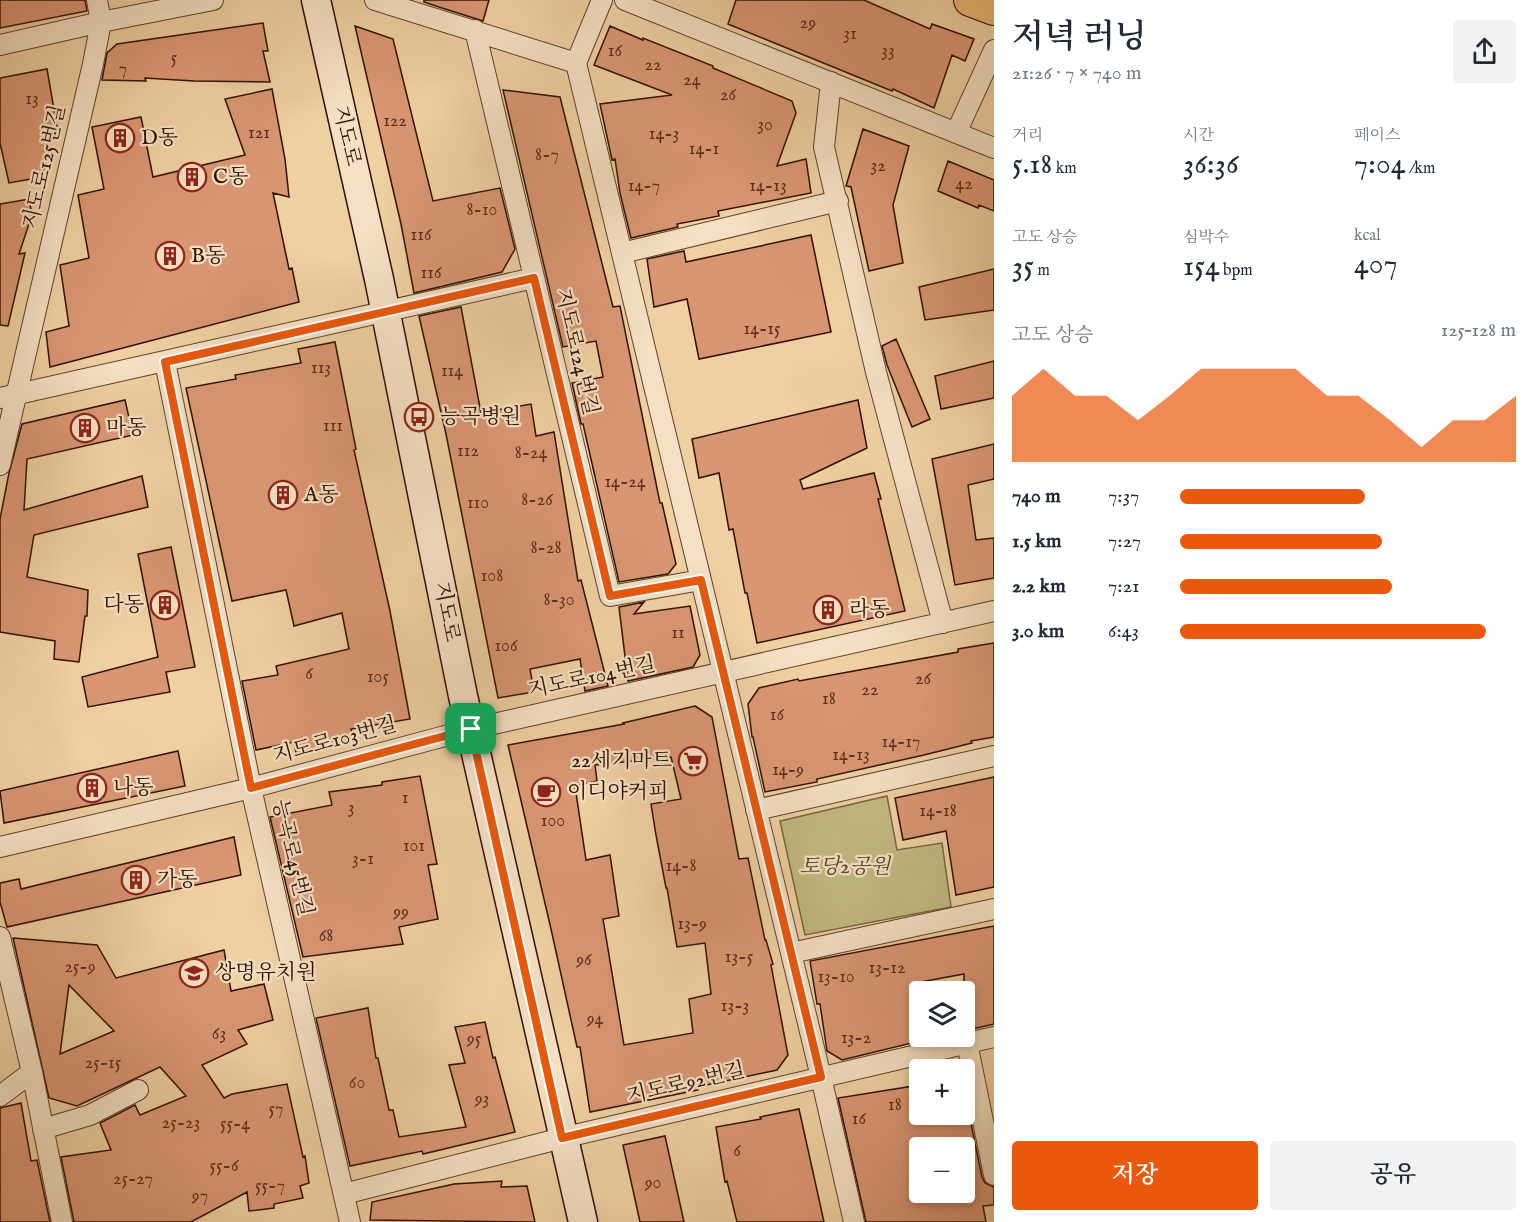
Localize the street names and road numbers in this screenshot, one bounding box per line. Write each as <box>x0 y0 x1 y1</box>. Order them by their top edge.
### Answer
street label: 지도로125번길 <box>18 102 72 232</box>
street label: 지도로 <box>326 103 366 169</box>
street label: 지도로124번길 <box>548 286 604 418</box>
street label: 지도로 <box>427 580 465 644</box>
street label: 지도로104번길 <box>526 651 658 705</box>
street label: 지도로103번길 <box>270 711 400 771</box>
street label: 능곡로45번길 <box>265 797 319 919</box>
street label: 지도로92번길 <box>624 1057 748 1111</box>

